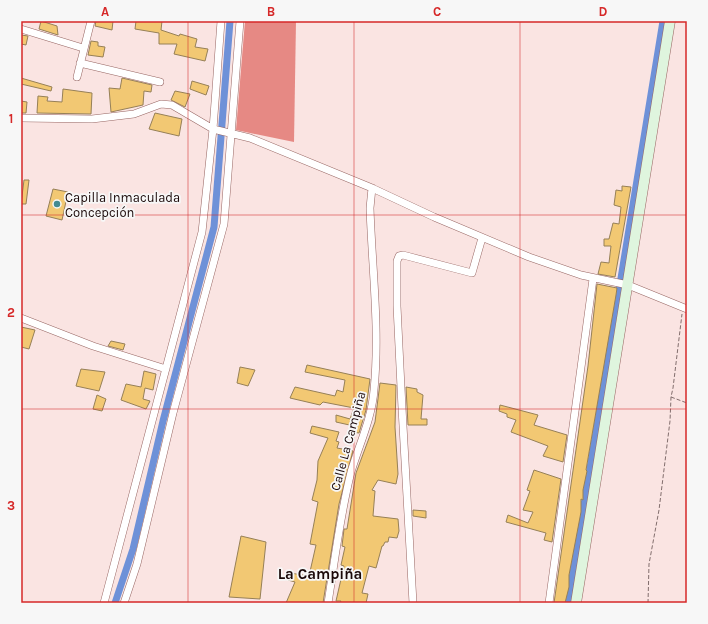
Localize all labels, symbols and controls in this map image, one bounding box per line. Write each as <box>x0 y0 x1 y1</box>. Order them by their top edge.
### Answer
text: A <box>101 4 109 19</box>
text: B <box>267 4 275 19</box>
text: C <box>433 4 441 19</box>
text: D <box>599 4 608 19</box>
text: 1 <box>9 111 13 126</box>
place label: Capilla Inmaculada Concepción <box>65 190 180 220</box>
marker: Capilla Inmaculada Concepción <box>52 199 62 209</box>
text: 2 <box>7 305 15 320</box>
street label: Calle La Campiña <box>328 390 368 492</box>
text: 3 <box>7 498 15 513</box>
district label: La Campiña <box>278 565 362 583</box>

